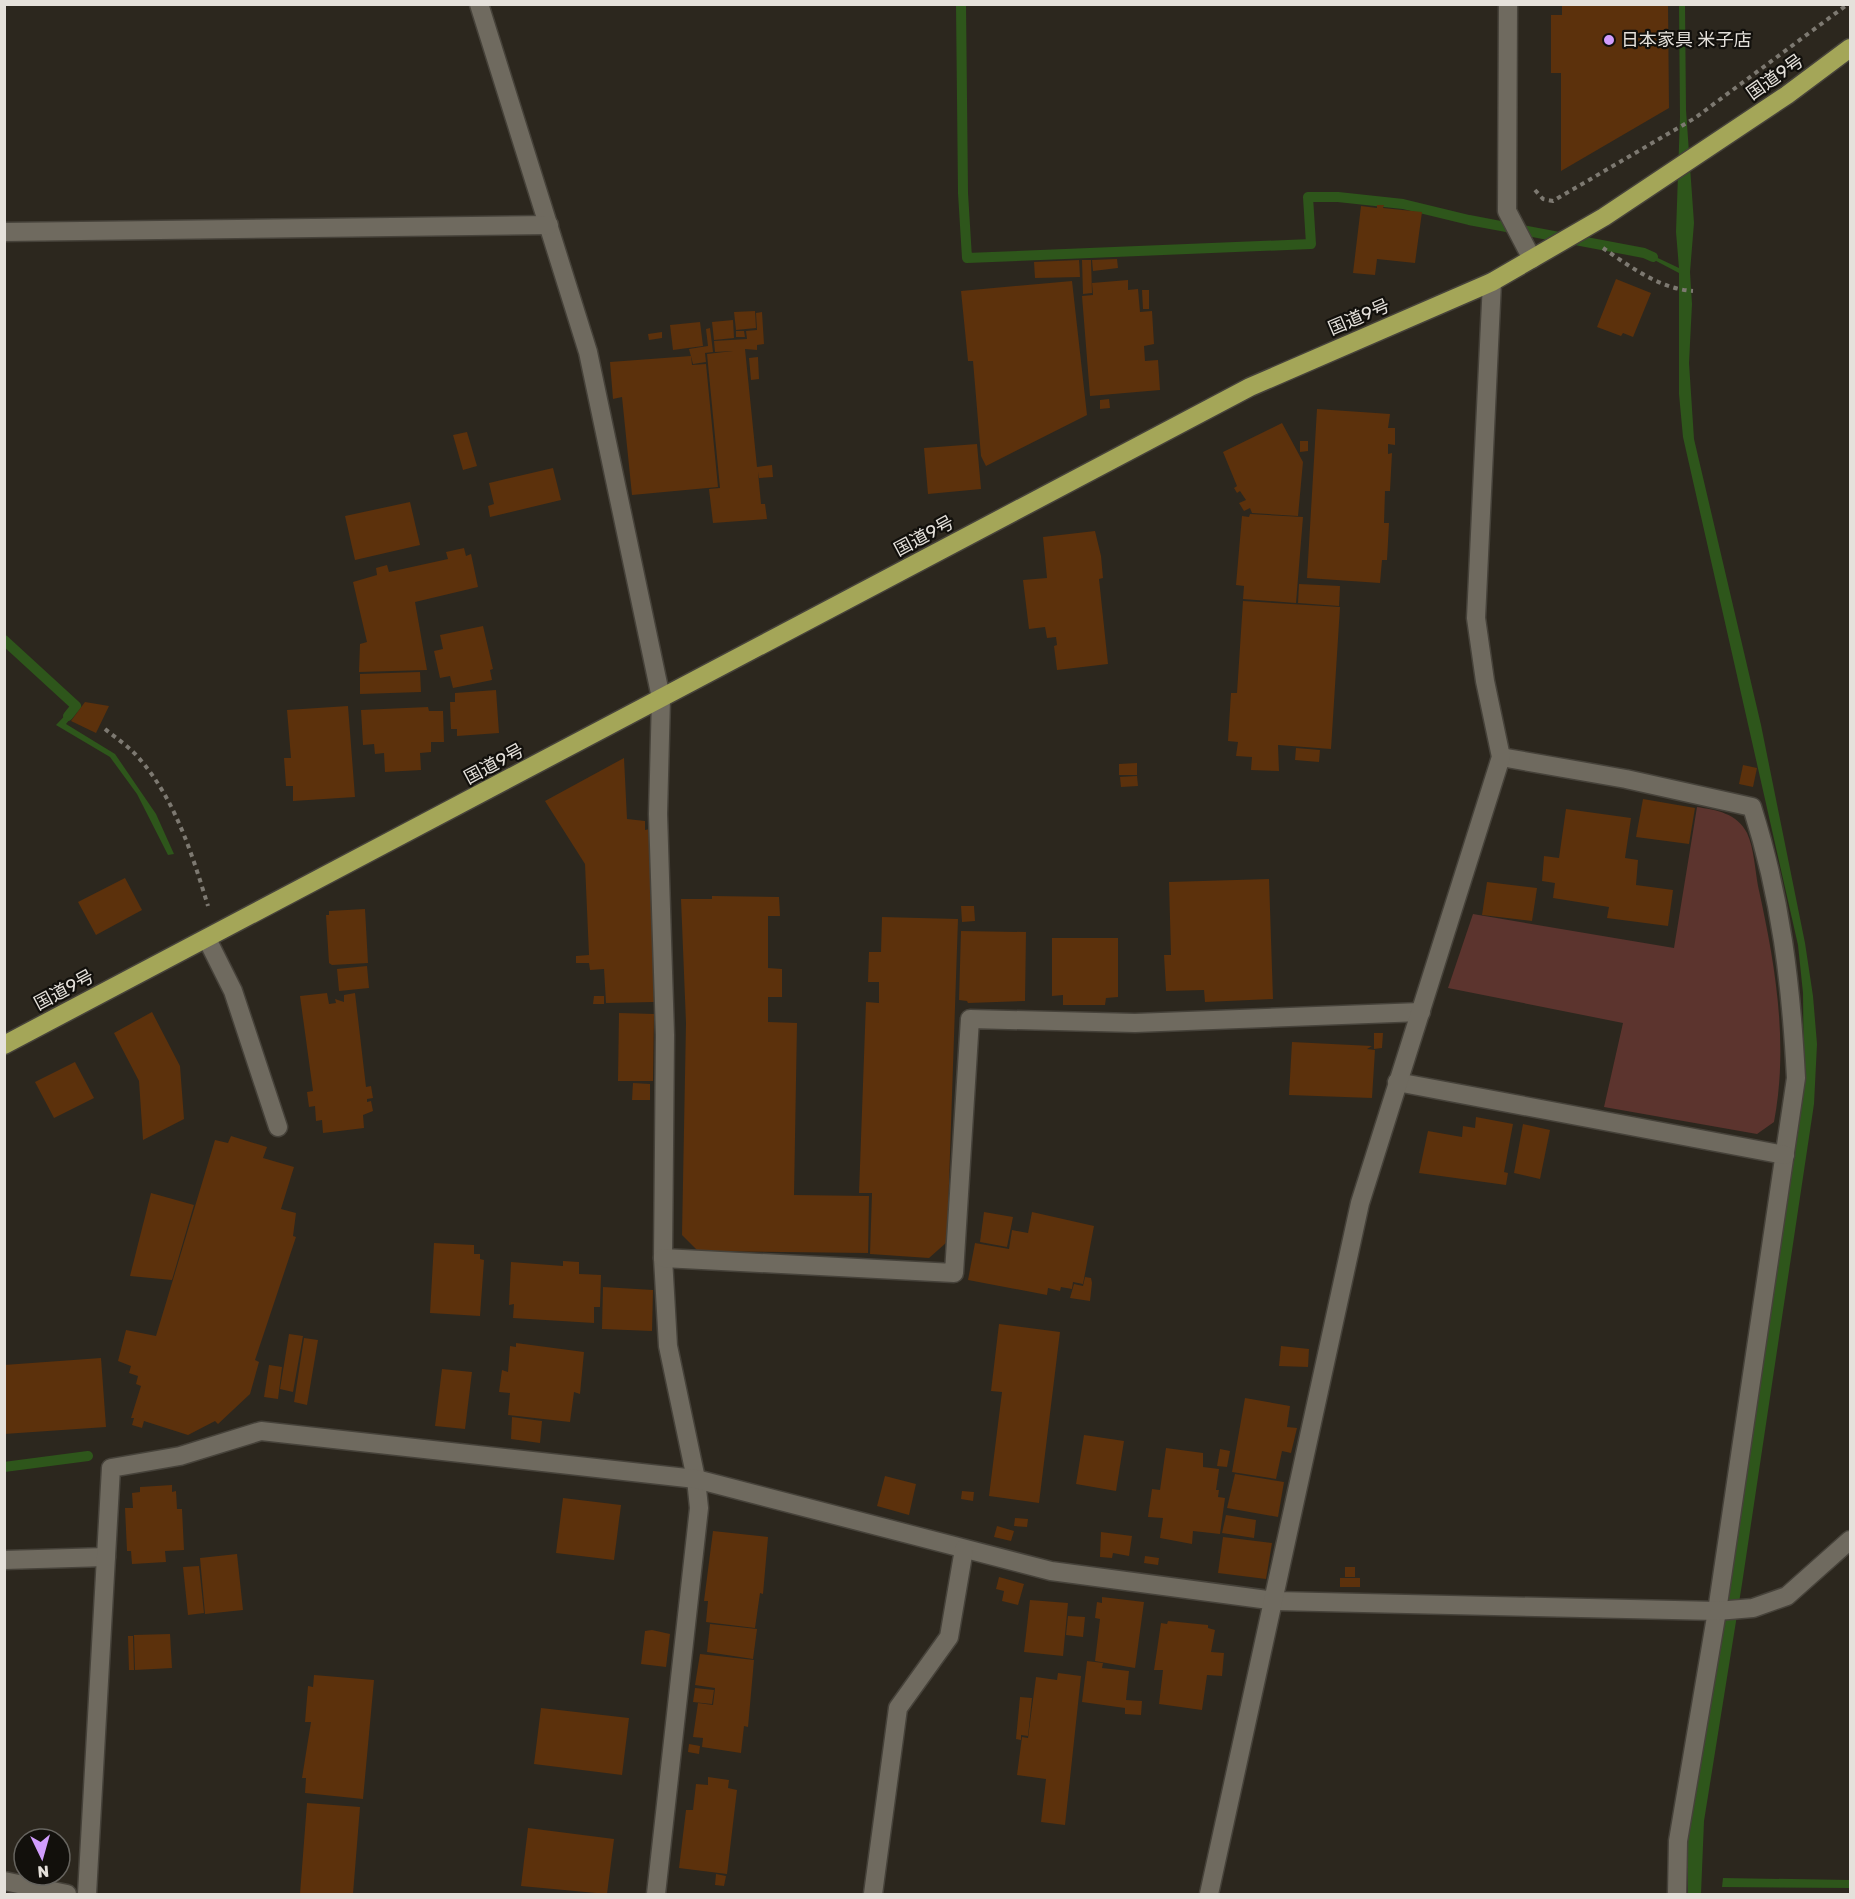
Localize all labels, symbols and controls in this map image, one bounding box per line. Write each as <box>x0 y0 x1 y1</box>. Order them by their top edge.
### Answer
place label: 日本家具 米子店 <box>1621 29 1751 51</box>
marker: 日本家具 米子店 <box>1602 33 1616 47</box>
street label: 国道9号 <box>1742 49 1808 105</box>
street label: 国道9号 <box>1325 294 1393 340</box>
street label: 国道9号 <box>890 511 958 561</box>
street label: 国道9号 <box>460 739 528 789</box>
street label: 国道9号 <box>30 965 98 1015</box>
north arrow <box>12 1827 72 1887</box>
text: N <box>37 1861 50 1881</box>

